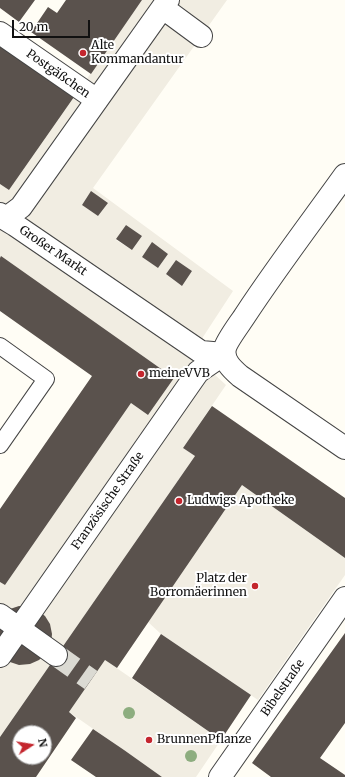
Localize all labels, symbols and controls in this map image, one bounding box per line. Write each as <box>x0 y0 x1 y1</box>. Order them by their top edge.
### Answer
scale bar <box>14 12 92 38</box>
text: 20 m <box>19 19 48 34</box>
place label: Alte Kommandantur <box>91 39 184 67</box>
street label: Postgäßchen <box>23 47 93 101</box>
marker: Alte Kommandantur <box>78 48 88 58</box>
street label: Großer Markt <box>16 223 90 279</box>
place label: meineVVB <box>149 367 210 381</box>
marker: meineVVB <box>136 369 146 379</box>
street label: Französische Straße <box>69 449 147 553</box>
place label: Ludwigs Apotheke <box>187 494 294 508</box>
marker: Ludwigs Apotheke <box>174 496 184 506</box>
place label: Platz der Borromäerinnen <box>150 572 247 600</box>
marker: Platz der Borromäerinnen <box>250 581 260 591</box>
street label: Bibelstraße <box>258 657 308 719</box>
north arrow <box>12 725 52 765</box>
place label: BrunnenPflanze <box>157 733 251 747</box>
marker: BrunnenPflanze <box>144 735 154 745</box>
text: N <box>35 737 51 748</box>

